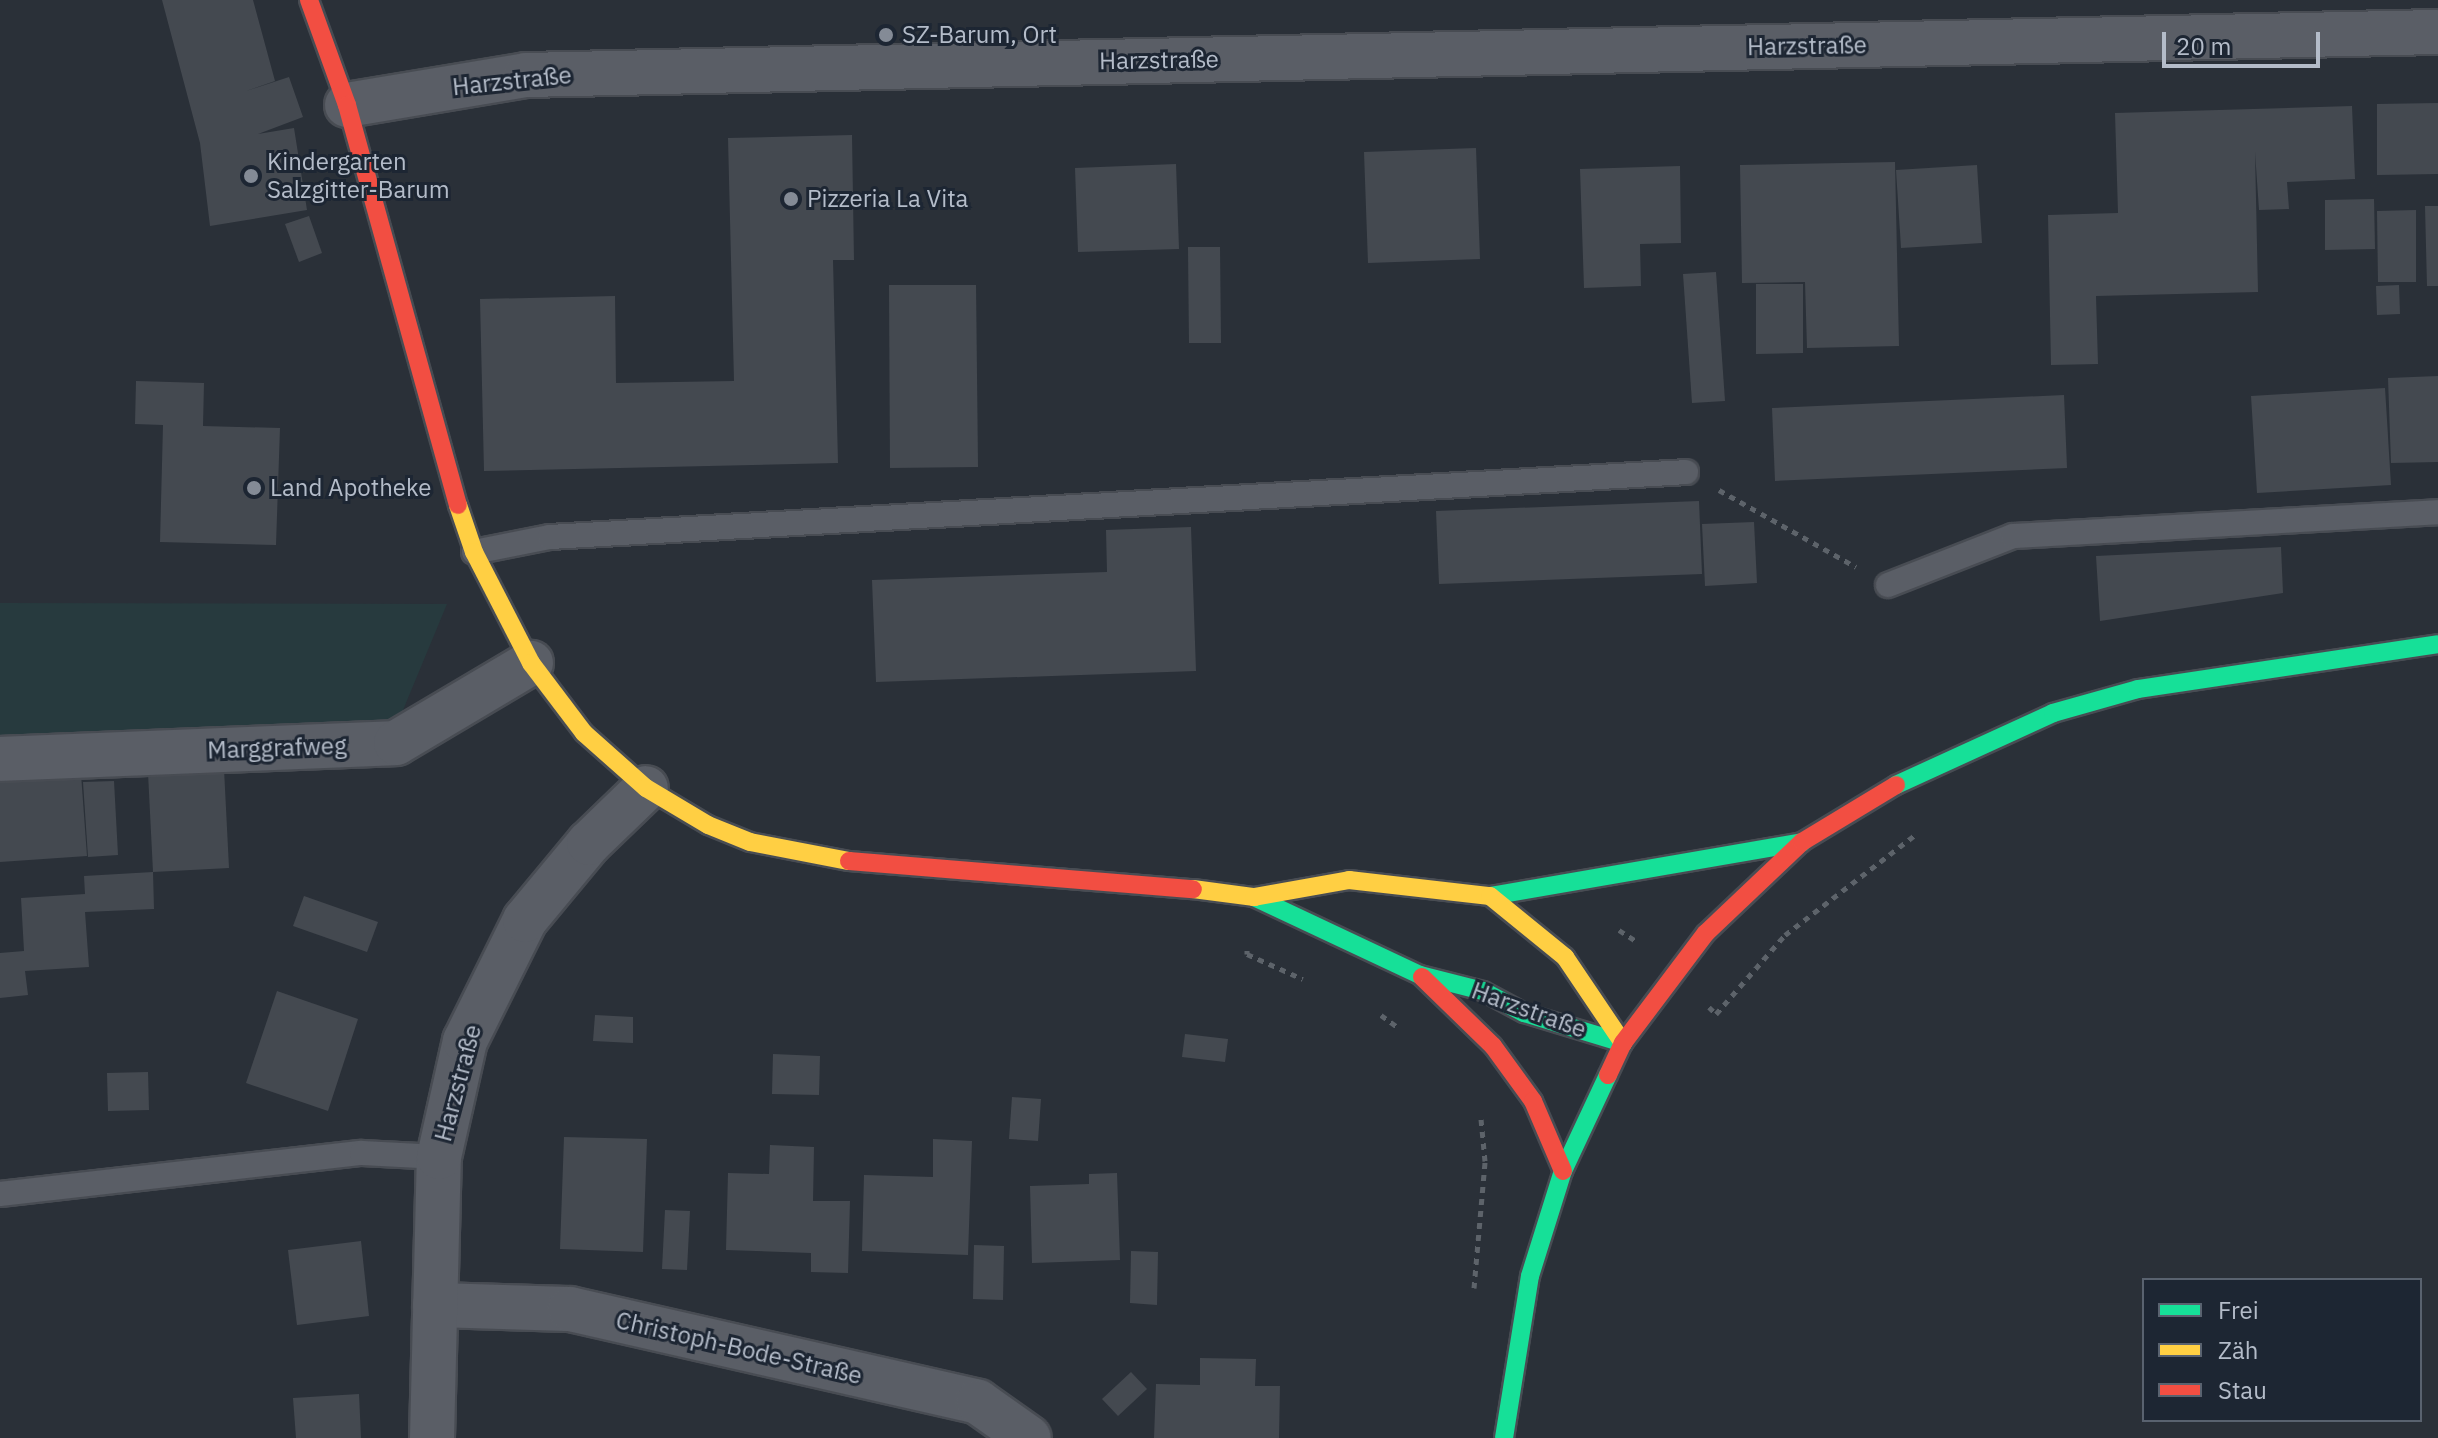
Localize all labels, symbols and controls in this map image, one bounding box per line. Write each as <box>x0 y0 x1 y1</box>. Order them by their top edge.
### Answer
scale bar <box>2166 16 2324 66</box>
place label: SZ-Barum, Ort <box>902 21 1057 49</box>
marker: SZ-Barum, Ort <box>877 26 895 44</box>
text: 20 m <box>2176 30 2231 62</box>
street label: Harzstraße <box>1747 31 1867 61</box>
street label: Harzstraße <box>1099 45 1219 75</box>
street label: Harzstraße <box>451 60 573 102</box>
place label: Kindergarten Salzgitter-Barum <box>267 148 450 204</box>
marker: Kindergarten Salzgitter-Barum <box>242 167 260 185</box>
place label: Pizzeria La Vita <box>807 185 968 213</box>
marker: Pizzeria La Vita <box>782 190 800 208</box>
place label: Land Apotheke <box>270 474 431 502</box>
marker: Land Apotheke <box>245 479 263 497</box>
street label: Marggrafweg <box>207 731 347 765</box>
street label: Harzstraße <box>1468 976 1590 1044</box>
street label: Harzstraße <box>429 1021 487 1145</box>
legend <box>2142 1278 2422 1422</box>
text: Frei <box>2218 1294 2259 1326</box>
street label: Christoph-Bode-Straße <box>613 1306 865 1390</box>
text: Zäh <box>2218 1334 2258 1366</box>
text: Stau <box>2218 1374 2267 1406</box>

